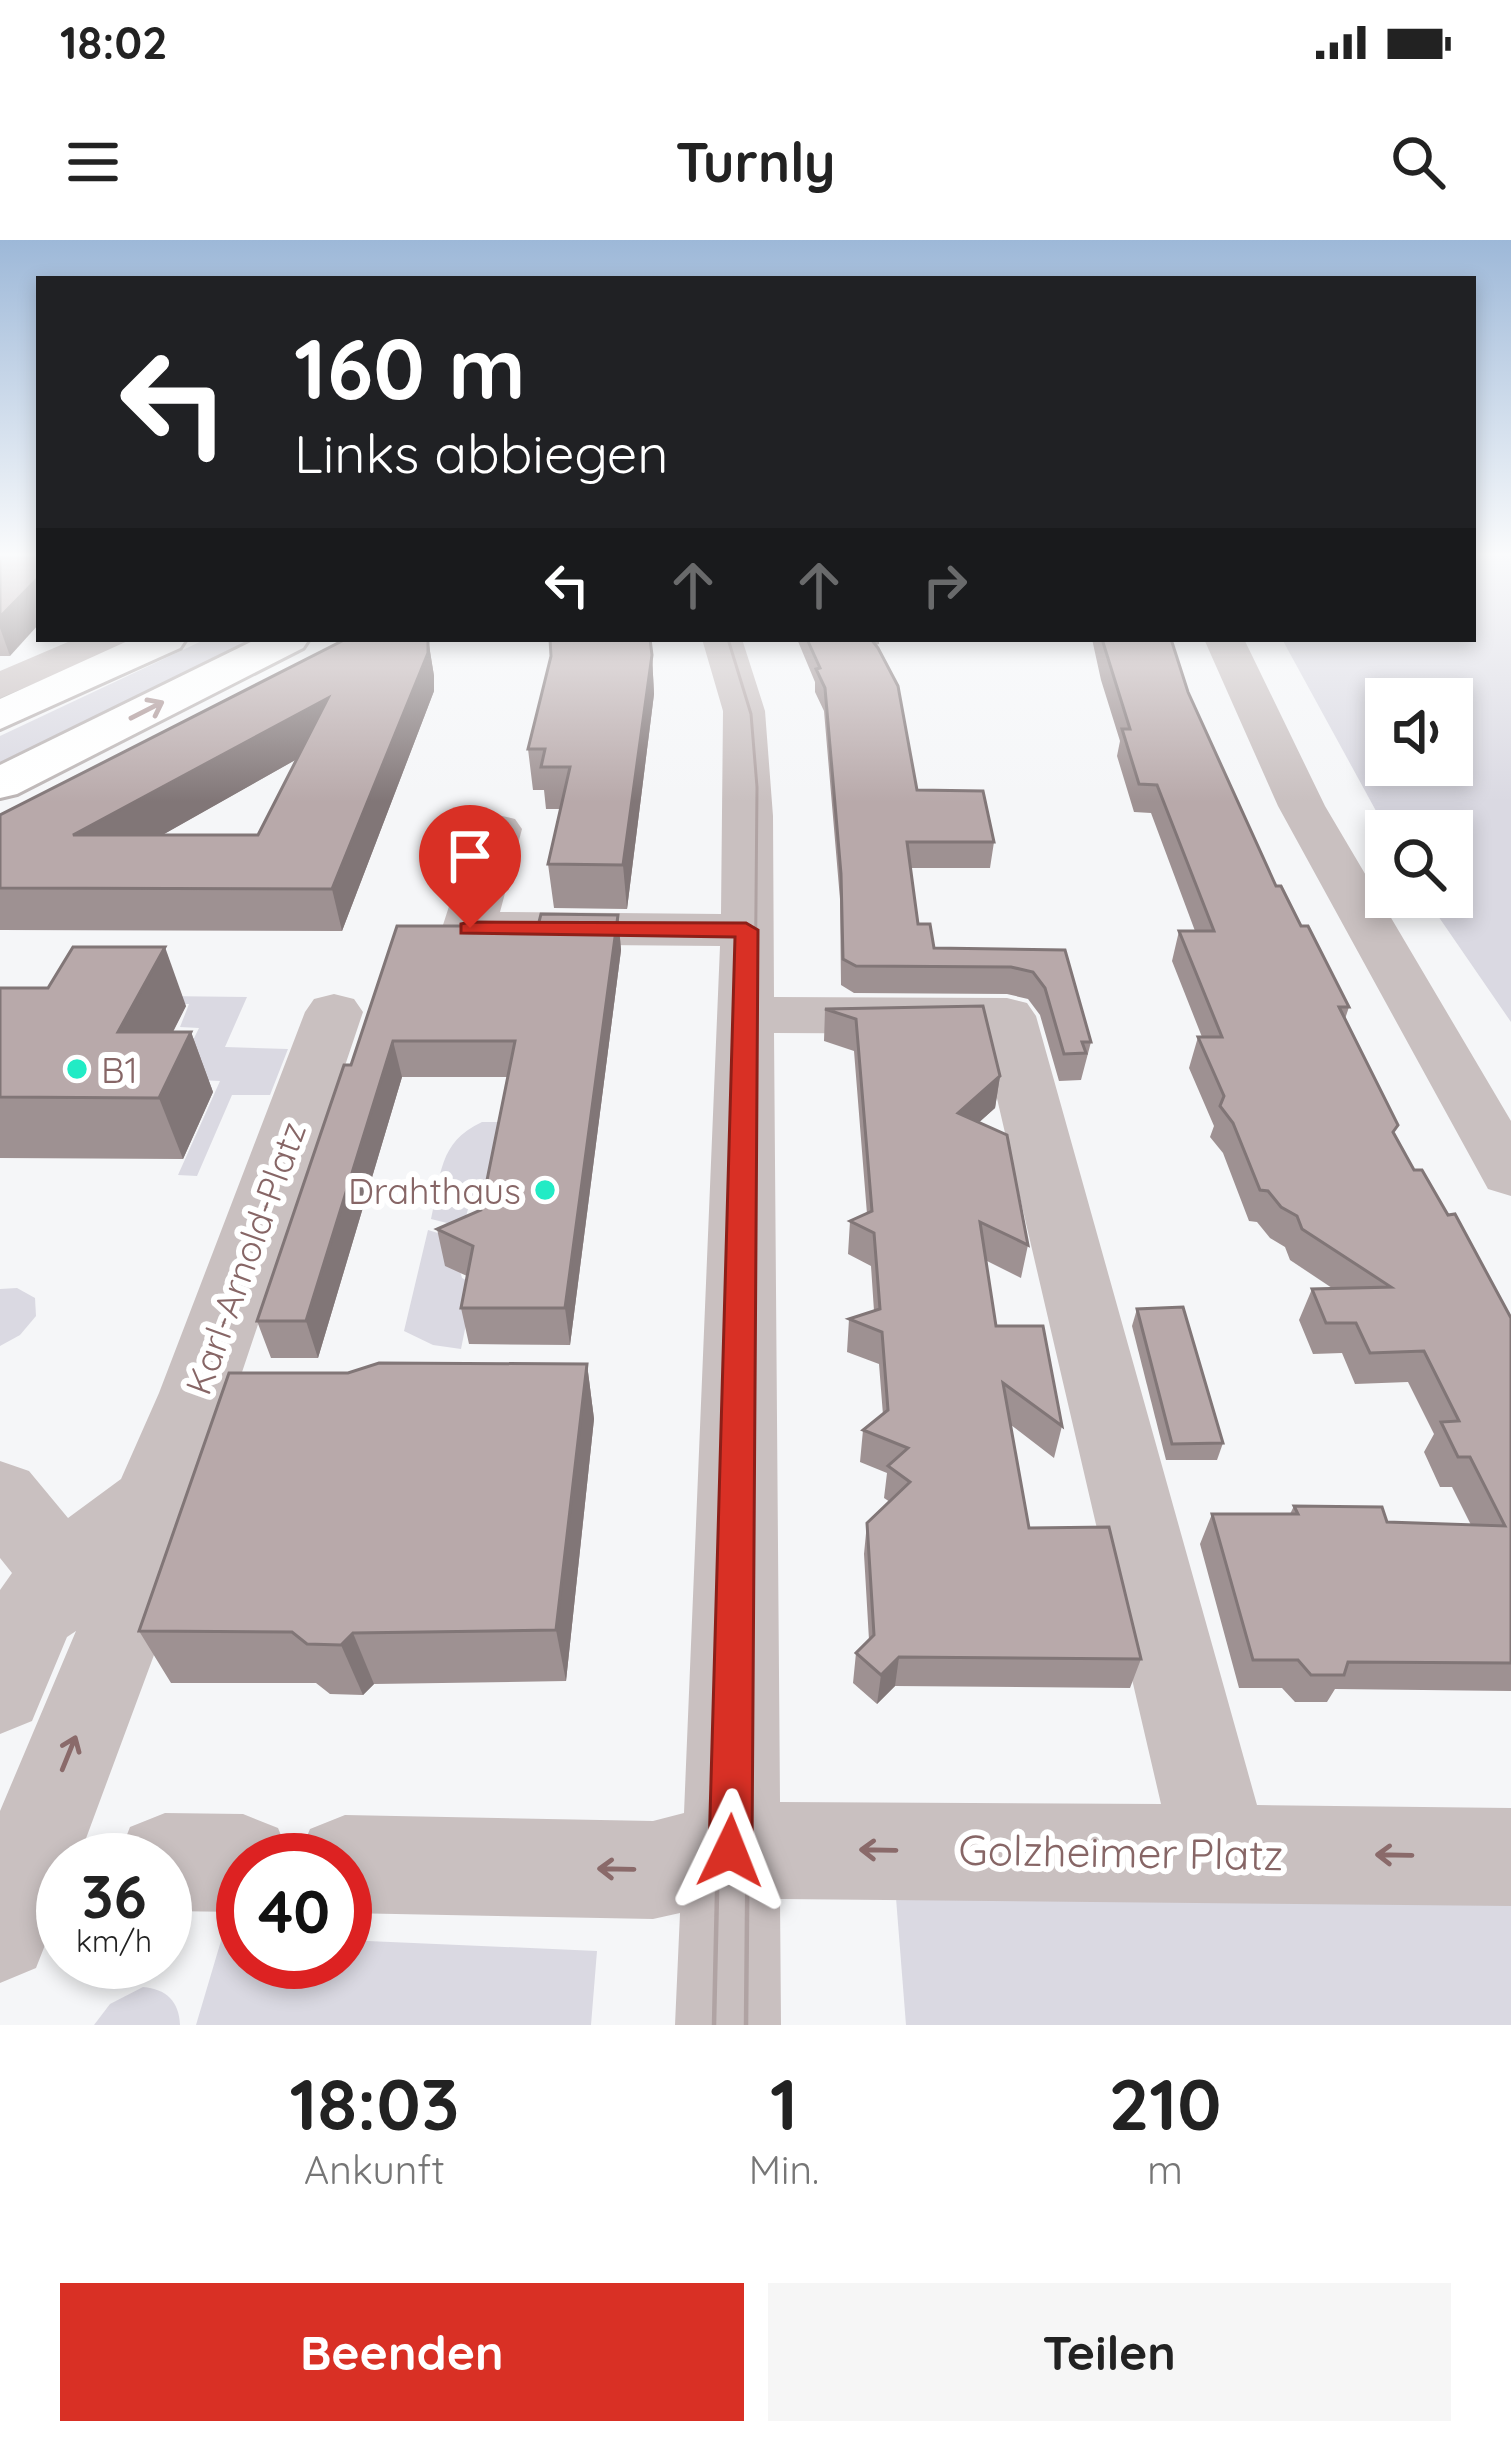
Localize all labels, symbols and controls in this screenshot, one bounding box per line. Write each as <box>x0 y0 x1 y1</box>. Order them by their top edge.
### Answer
text: 18:02 <box>60 14 168 70</box>
text: Turnly <box>675 128 836 196</box>
icon: menu <box>60 129 126 195</box>
icon: search <box>1385 129 1451 195</box>
text: 160 m <box>294 315 526 420</box>
icon: left <box>96 324 252 480</box>
text: Links abbiegen <box>294 419 669 487</box>
icon: left <box>534 552 600 618</box>
icon: ahead <box>660 552 726 618</box>
icon: ahead <box>786 552 852 618</box>
icon: right <box>912 552 978 618</box>
map controls <box>1365 678 1473 918</box>
button: sound <box>1365 678 1473 786</box>
one-way arrow <box>128 697 164 720</box>
pin <box>419 805 521 928</box>
button: search <box>1365 810 1473 918</box>
icon: arrive <box>437 823 503 889</box>
place label: B1 <box>101 1047 138 1092</box>
marker: B1 <box>64 1056 90 1082</box>
street label: Karl-Arnold-Platz <box>175 1116 315 1400</box>
place label: Drahthaus <box>348 1168 521 1213</box>
marker: Drahthaus <box>532 1177 558 1203</box>
one-way arrow <box>60 1735 81 1772</box>
position arrow <box>667 1788 793 1914</box>
street label: Golzheimer Platz <box>958 1823 1284 1881</box>
speed limit sign: 40 <box>216 1833 372 1989</box>
one-way arrow <box>859 1839 898 1861</box>
one-way arrow <box>1375 1844 1414 1866</box>
one-way arrow <box>597 1857 636 1880</box>
text: 36 <box>81 1858 147 1933</box>
text: km/h <box>76 1922 152 1960</box>
text: 18:03 <box>289 2058 459 2148</box>
text: 1 <box>770 2058 798 2148</box>
text: 210 <box>1108 2058 1222 2148</box>
text: Ankunft <box>304 2145 445 2194</box>
text: Min. <box>749 2145 819 2194</box>
text: m <box>1147 2145 1183 2194</box>
button: Beenden <box>60 2283 744 2421</box>
button: Teilen <box>768 2283 1451 2421</box>

